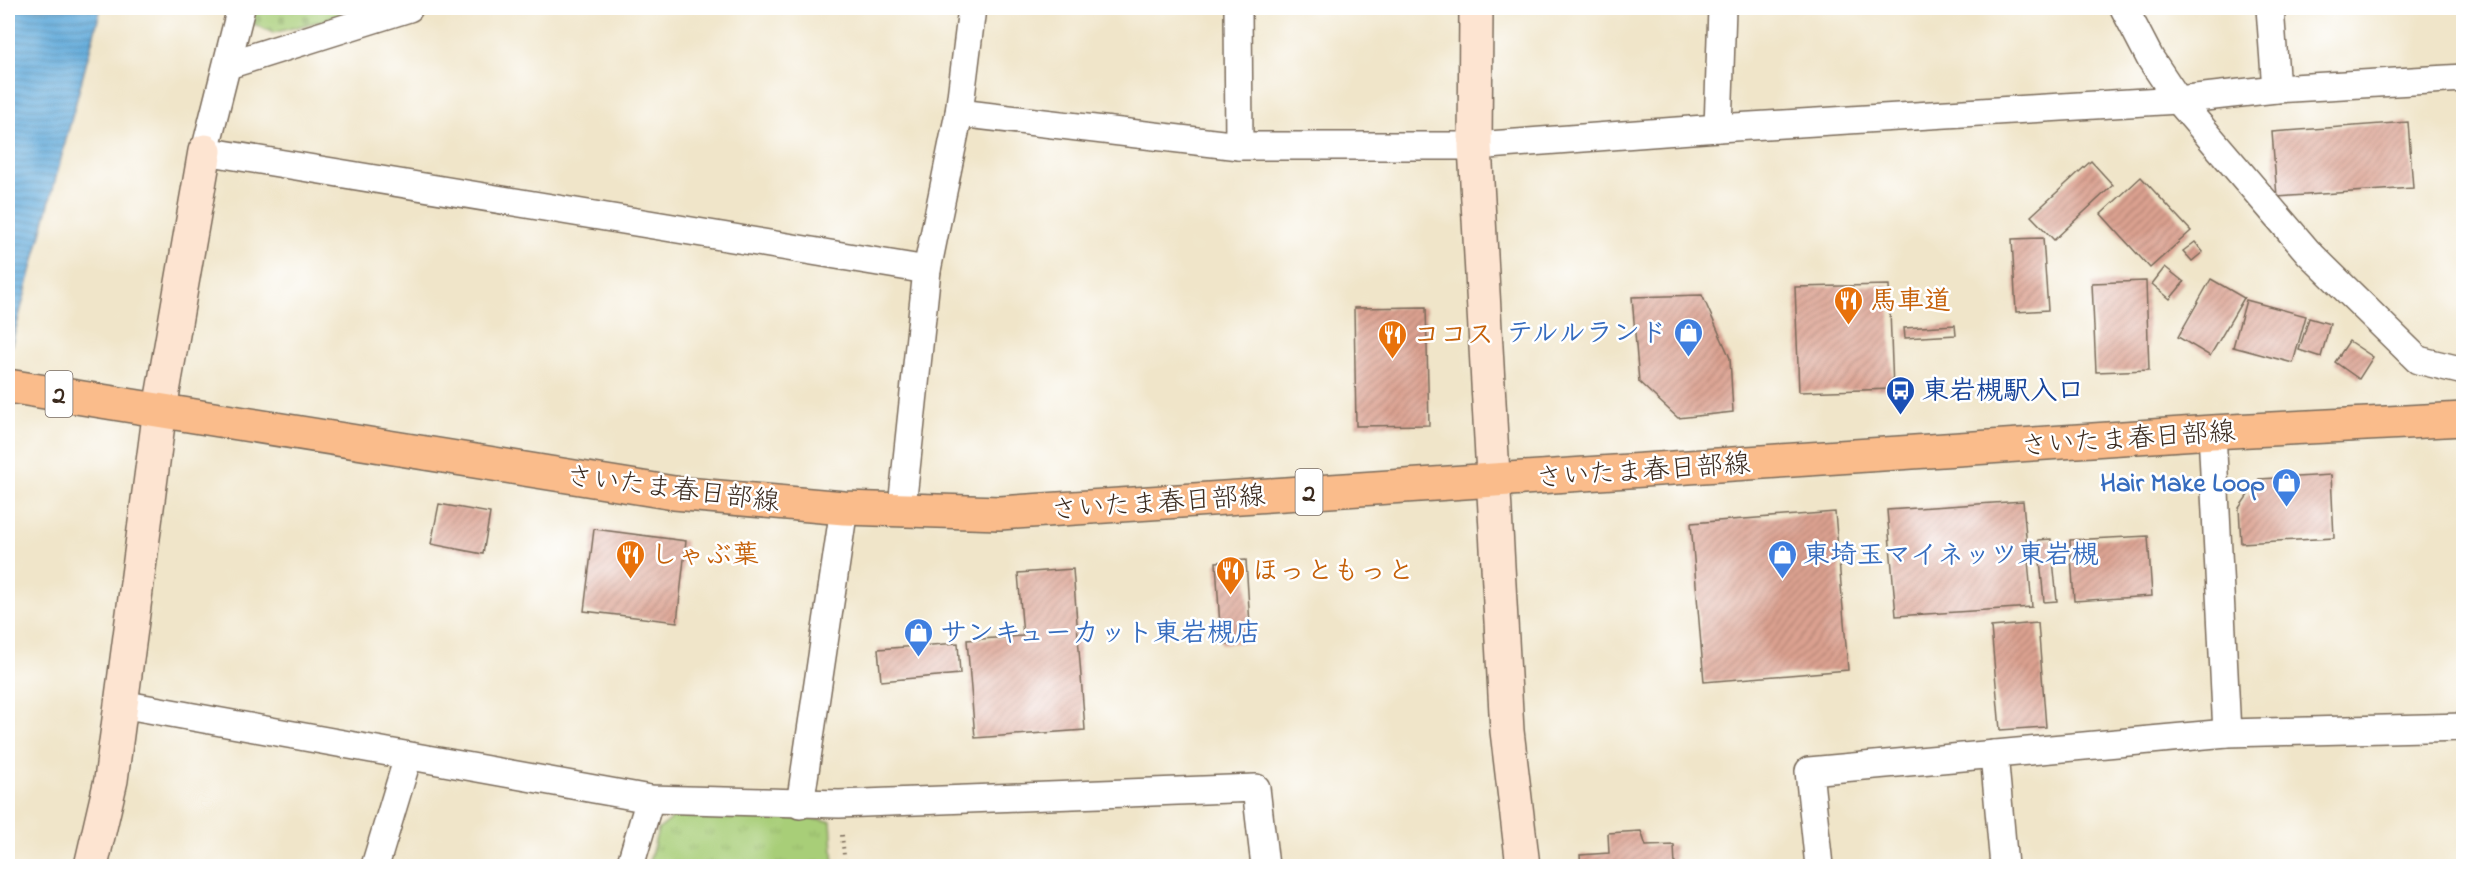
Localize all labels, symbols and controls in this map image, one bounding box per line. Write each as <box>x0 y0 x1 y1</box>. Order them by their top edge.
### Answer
place label: 馬車道 <box>1870 283 1951 322</box>
restaurant icon: 馬車道 <box>1833 284 1865 326</box>
place label: テルルランド <box>1507 315 1667 354</box>
shop icon: テルルランド <box>1672 316 1704 358</box>
place label: ココス <box>1413 317 1494 356</box>
restaurant icon: ココス <box>1376 318 1408 360</box>
road number: 2 <box>46 371 72 417</box>
place label: 東岩槻駅入口 <box>1922 373 2084 412</box>
bus stop icon: 東岩槻駅入口 <box>1885 374 1917 416</box>
street label: さいたま春日部線 <box>2020 414 2237 467</box>
street label: さいたま春日部線 <box>1535 446 1752 499</box>
street label: さいたま春日部線 <box>564 458 782 523</box>
place label: Hair Make Loop <box>2100 465 2265 504</box>
shop icon: Hair Make Loop <box>2270 466 2302 508</box>
road number: 2 <box>1296 469 1322 515</box>
street label: さいたま春日部線 <box>1050 478 1267 531</box>
place label: しゃぶ葉 <box>651 537 759 576</box>
place label: 東埼玉マイネッツ東岩槻 <box>1803 537 2098 576</box>
restaurant icon: しゃぶ葉 <box>614 538 646 580</box>
shop icon: 東埼玉マイネッツ東岩槻 <box>1766 538 1798 580</box>
place label: ほっともっと <box>1252 553 1414 592</box>
restaurant icon: ほっともっと <box>1215 554 1247 596</box>
place label: サンキューカット東岩槻店 <box>940 615 1261 654</box>
shop icon: サンキューカット東岩槻店 <box>903 616 935 658</box>

